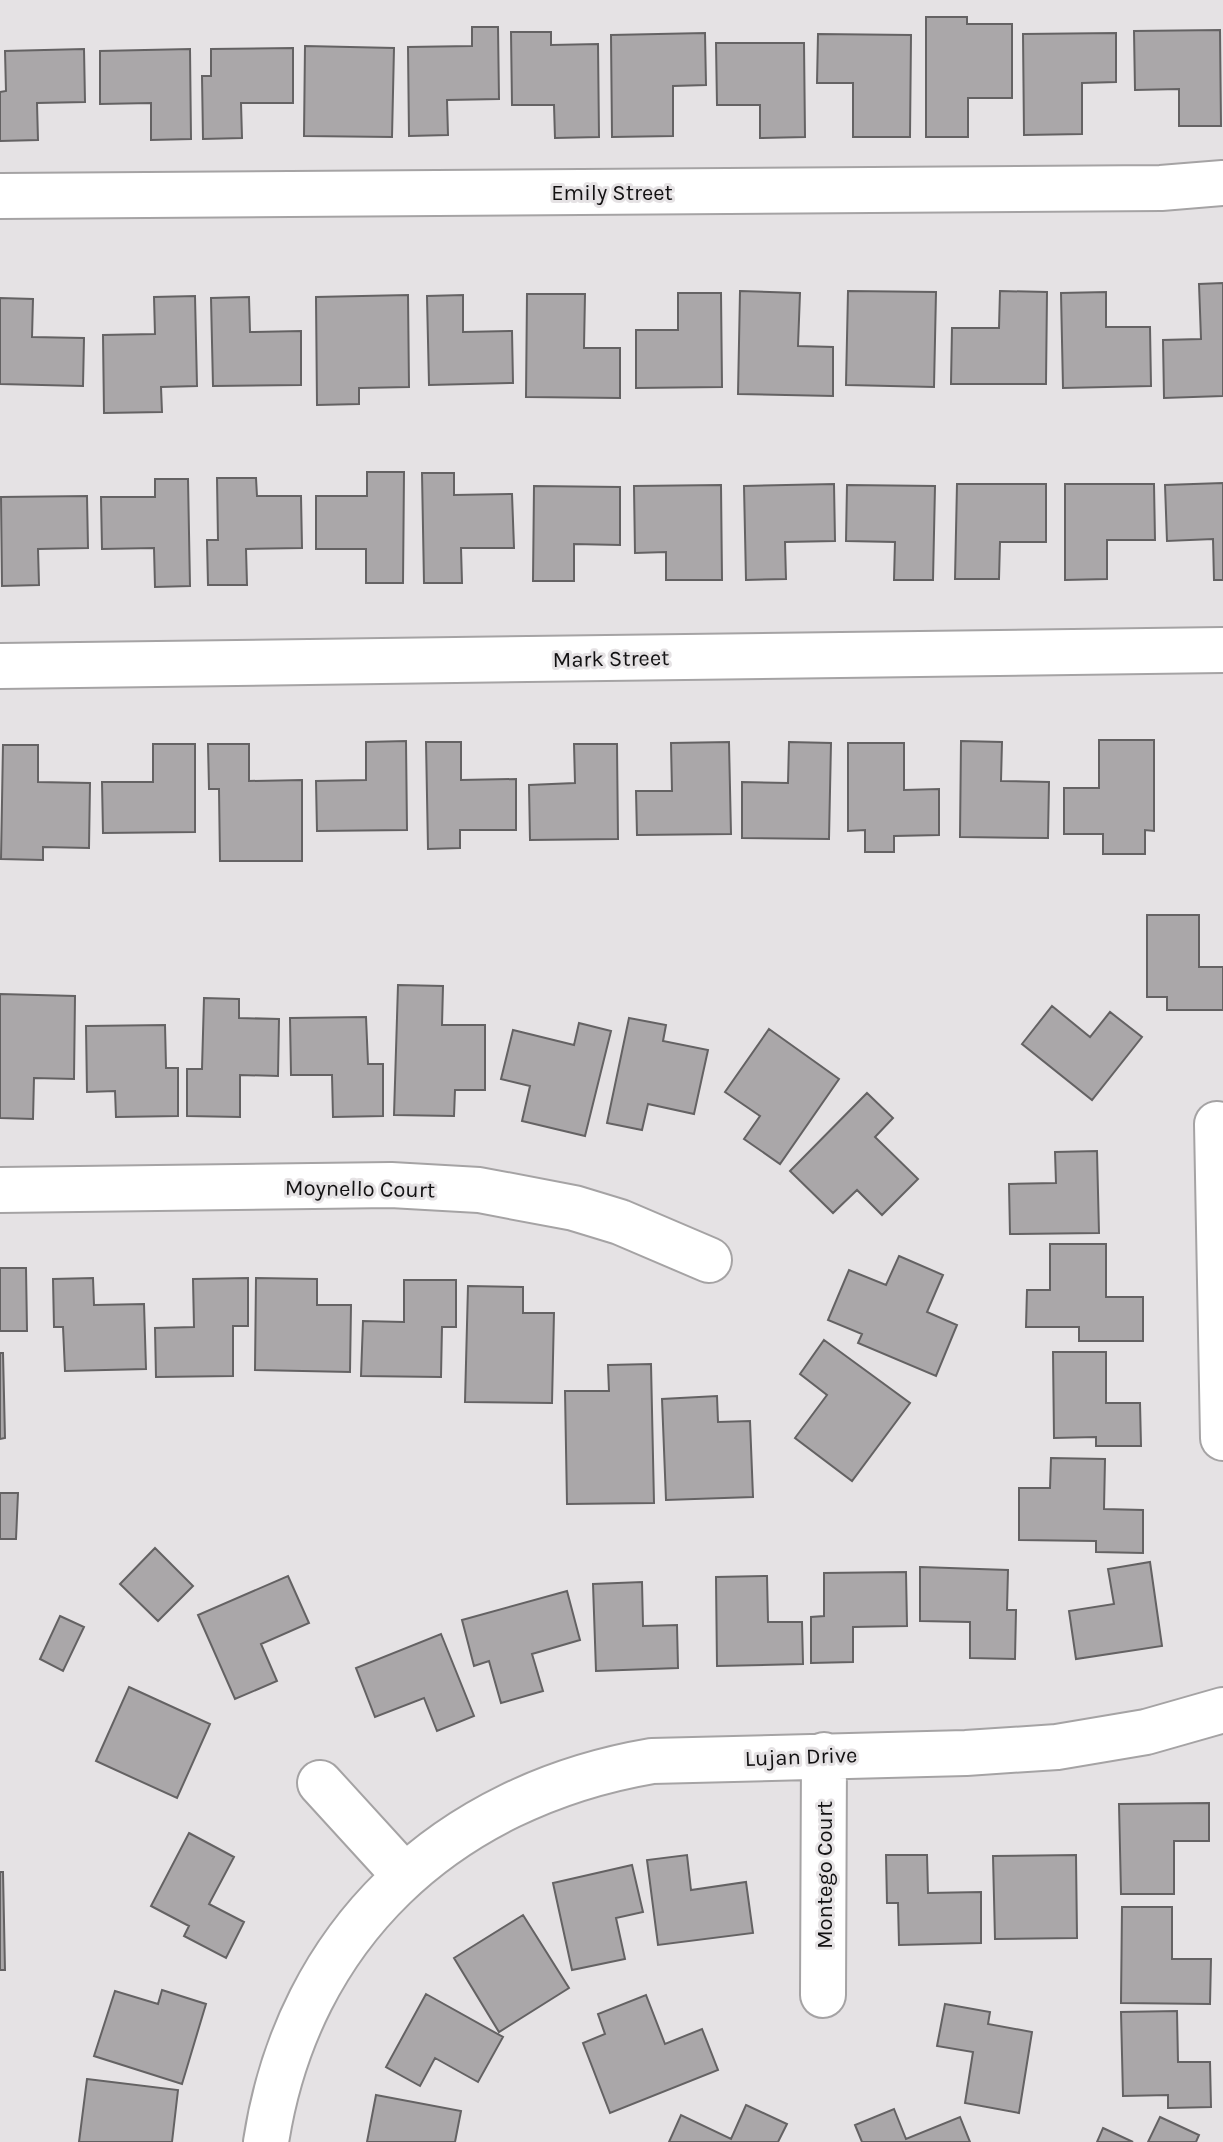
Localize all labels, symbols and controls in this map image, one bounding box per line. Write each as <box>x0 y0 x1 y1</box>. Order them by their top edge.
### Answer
street label: Emily Street <box>551 180 673 206</box>
street label: Mark Street <box>552 645 670 673</box>
street label: Moynello Court <box>285 1175 435 1203</box>
street label: Lujan Drive <box>744 1742 858 1772</box>
street label: Montego Court <box>812 1801 838 1949</box>

